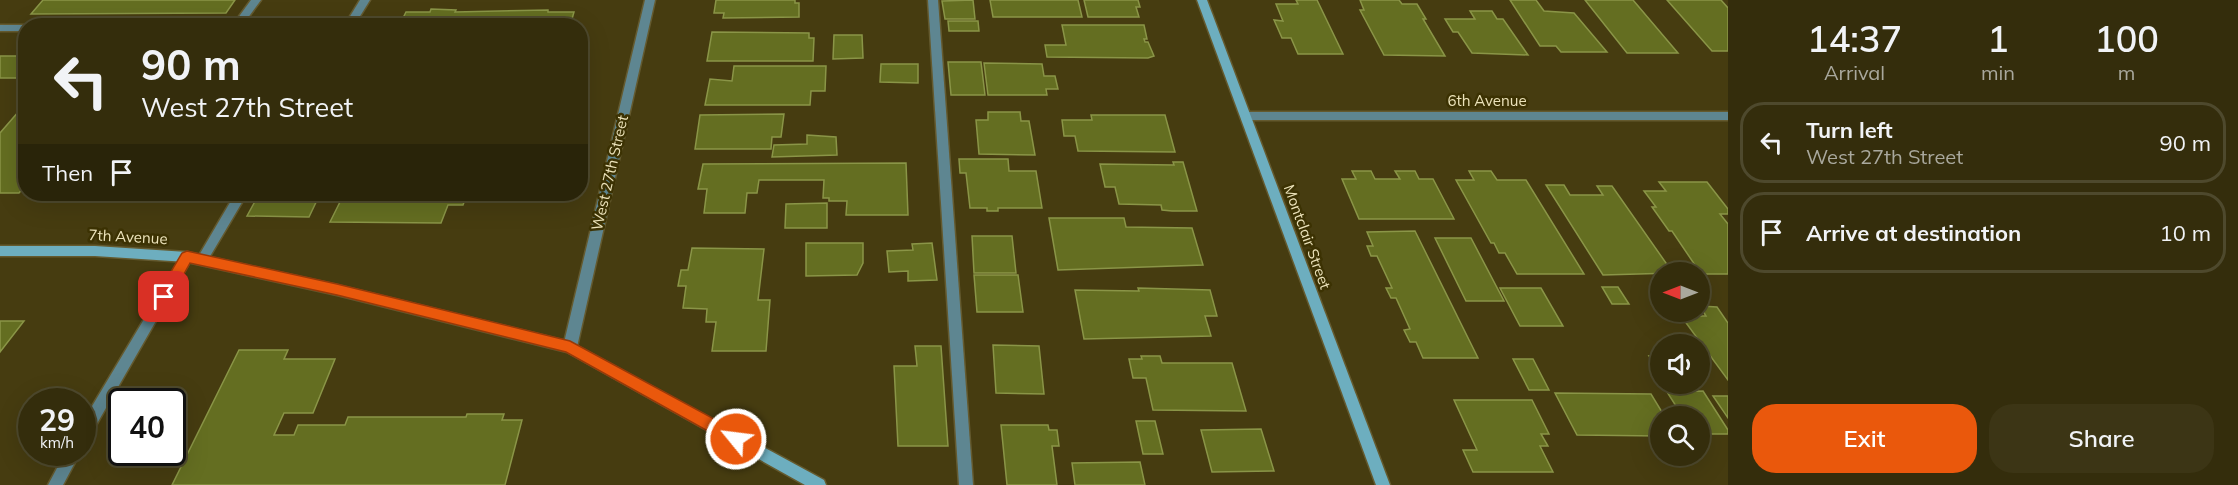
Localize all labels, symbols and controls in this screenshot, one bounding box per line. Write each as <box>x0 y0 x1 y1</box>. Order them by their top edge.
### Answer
text: 14:37 <box>1807 16 1902 61</box>
text: 1 <box>1987 16 2009 61</box>
text: 100 <box>2094 16 2159 61</box>
text: 90 m <box>141 38 241 91</box>
icon: left <box>42 42 120 120</box>
text: Arrival <box>1824 60 1885 85</box>
text: min <box>1981 60 2015 85</box>
text: m <box>2118 60 2135 85</box>
text: West 27th Street <box>141 90 353 124</box>
street label: 6th Avenue <box>1447 91 1527 110</box>
street label: West 27th Street <box>587 113 632 232</box>
text: Turn left <box>1806 116 1893 144</box>
icon: left <box>1755 126 1788 159</box>
text: 90 m <box>2160 129 2211 157</box>
text: West 27th Street <box>1806 144 1963 169</box>
icon: arrive <box>105 156 138 189</box>
text: Then <box>42 159 93 187</box>
street label: Montclair Street <box>1280 182 1335 292</box>
icon: arrive <box>1755 216 1788 249</box>
text: Arrive at destination <box>1806 219 2021 247</box>
text: 10 m <box>2160 219 2211 247</box>
street label: 7th Avenue <box>88 225 168 248</box>
north arrow <box>1650 262 1710 322</box>
map controls <box>1650 262 1710 466</box>
pin <box>138 271 189 322</box>
icon: arrive <box>147 280 180 313</box>
button: sound <box>1650 334 1710 394</box>
speed limit sign: 40 <box>108 388 186 466</box>
text: 29 <box>39 401 75 439</box>
button: Exit <box>1752 404 1977 473</box>
button: Share <box>1989 404 2214 473</box>
button: search <box>1650 406 1710 466</box>
position arrow <box>704 407 768 471</box>
text: km/h <box>40 433 74 452</box>

